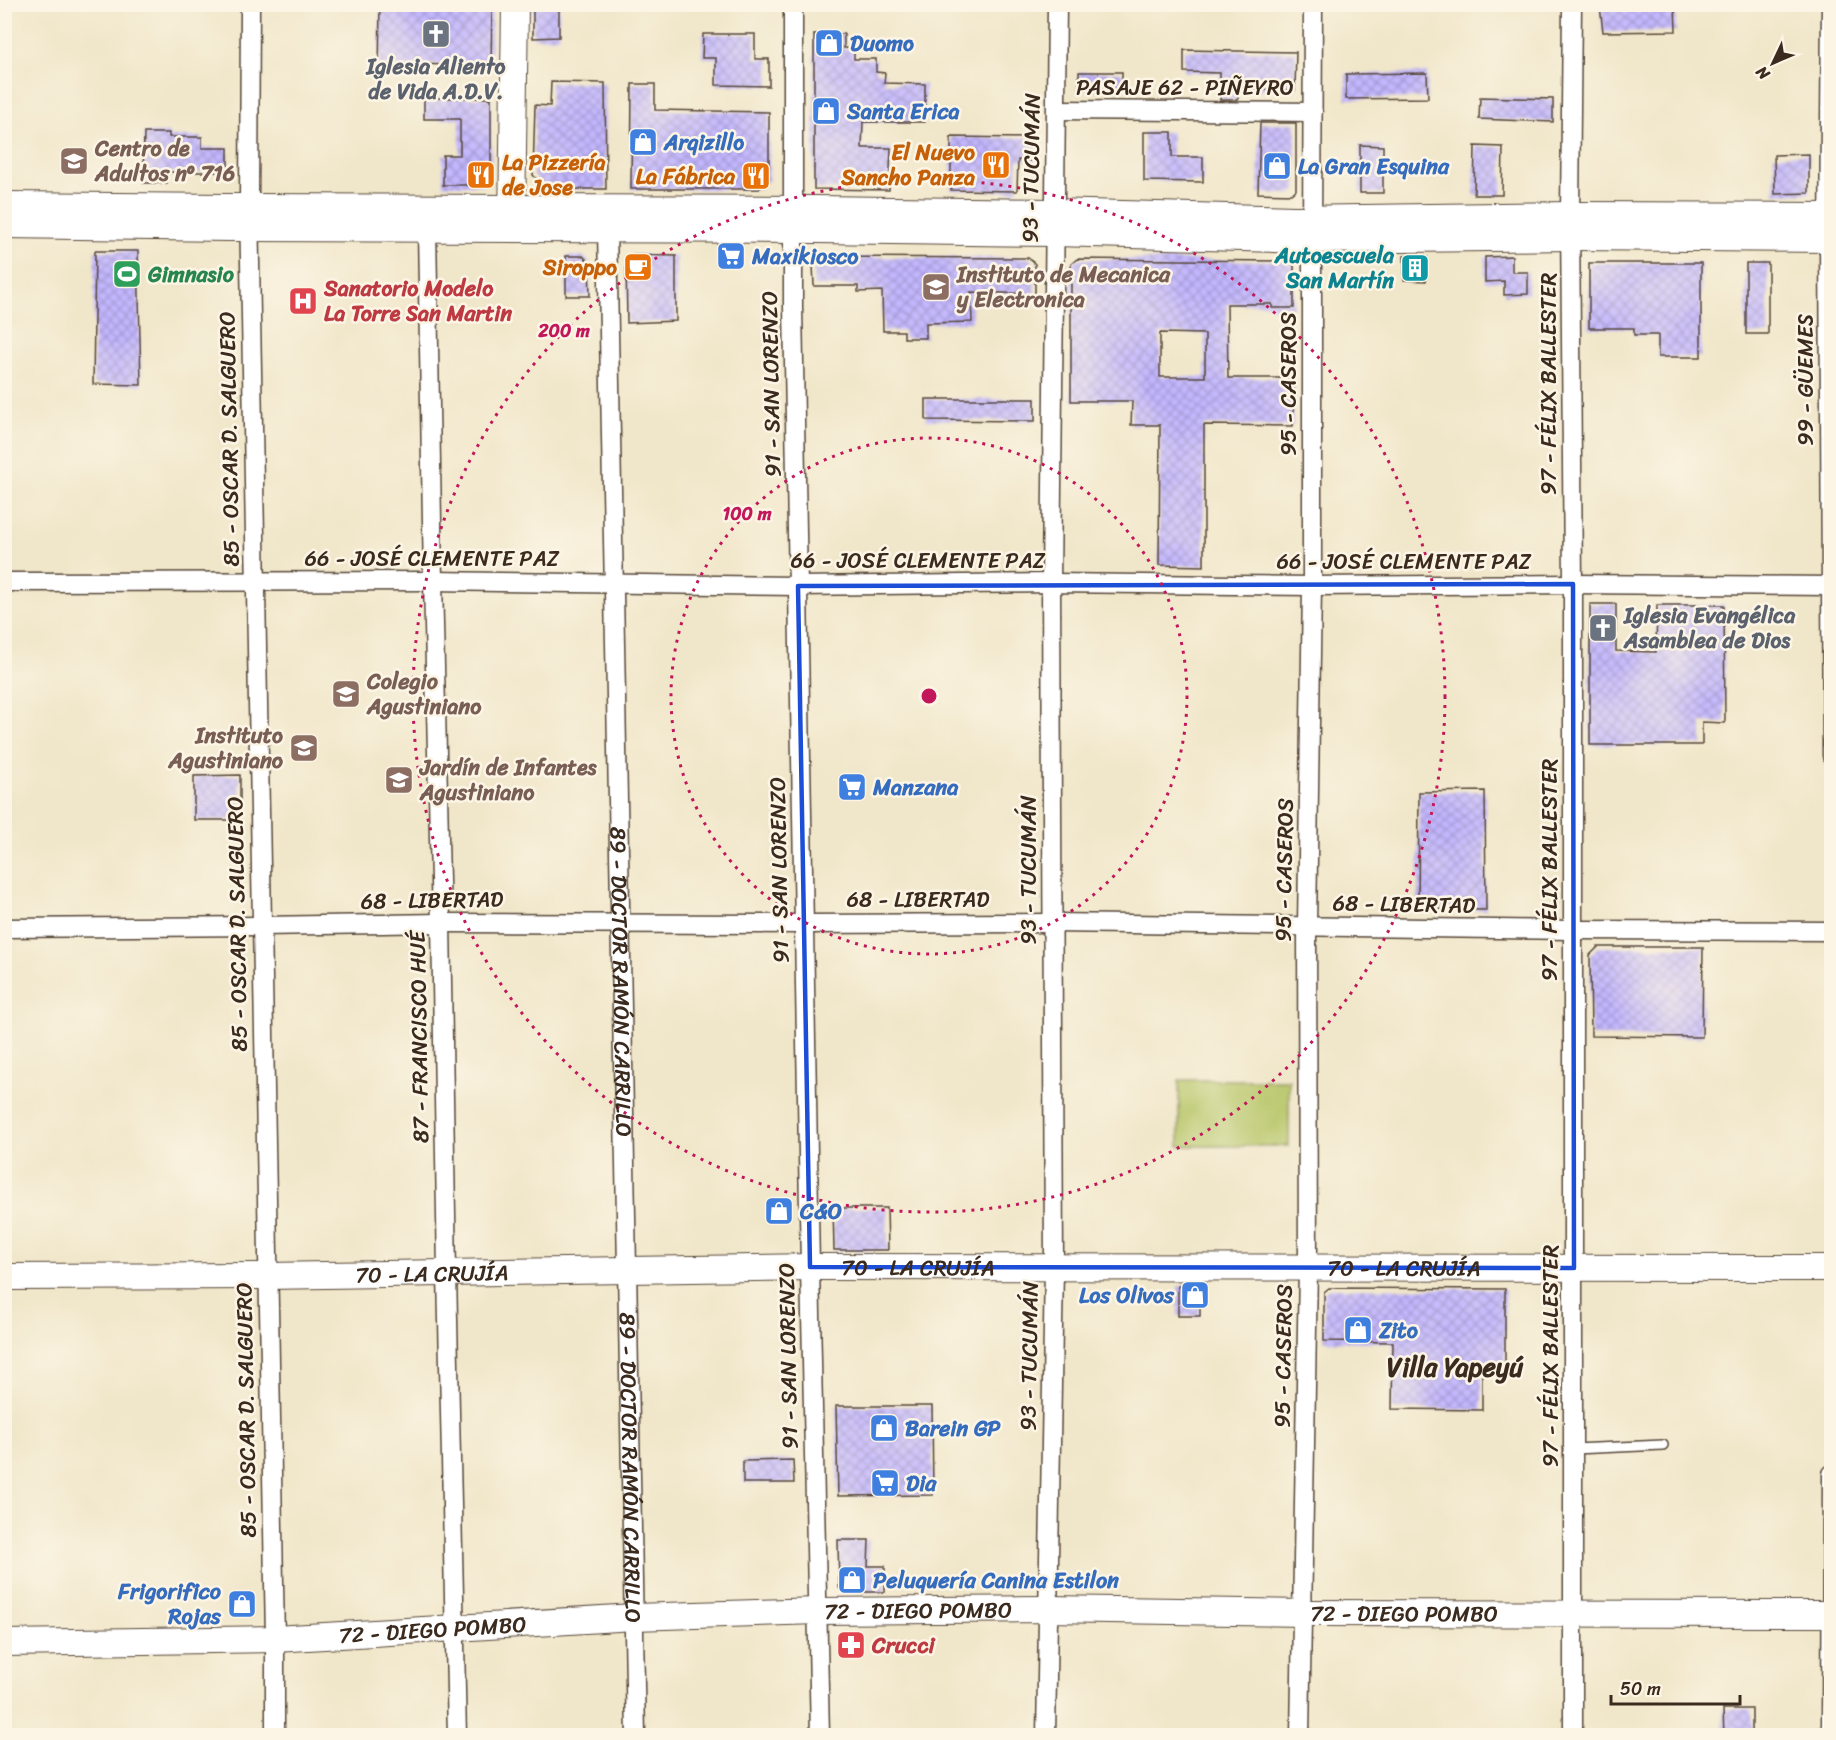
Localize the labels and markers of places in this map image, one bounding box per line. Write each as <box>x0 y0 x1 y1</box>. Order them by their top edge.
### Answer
church icon: Iglesia Aliento de Vida A.D.V. <box>420 18 452 50</box>
place label: Duomo <box>850 24 914 63</box>
shop icon: Duomo <box>813 27 845 59</box>
place label: Iglesia Aliento de Vida A.D.V. <box>366 47 506 111</box>
place label: Santa Erica <box>846 92 959 131</box>
shop icon: Santa Erica <box>810 95 842 127</box>
place label: Arqizillo <box>663 123 744 162</box>
shop icon: Arqizillo <box>627 126 659 158</box>
place label: Centro de Adultos nº 716 <box>94 129 235 193</box>
place label: El Nuevo Sancho Panza <box>840 133 975 197</box>
place label: La Pizzería de Jose <box>502 143 606 207</box>
school or university icon: Centro de Adultos nº 716 <box>58 145 90 177</box>
place label: La Gran Esquina <box>1298 147 1450 186</box>
restaurant icon: El Nuevo Sancho Panza <box>980 149 1012 181</box>
shop icon: La Gran Esquina <box>1261 150 1293 182</box>
place label: La Fábrica <box>636 157 736 196</box>
restaurant icon: La Pizzería de Jose <box>465 159 497 191</box>
restaurant icon: La Fábrica <box>740 160 772 192</box>
place label: Autoescuela San Martín <box>1274 236 1395 300</box>
place label: Maxikiosco <box>751 237 859 276</box>
supermarket icon: Maxikiosco <box>715 240 747 272</box>
place label: Siroppo <box>542 248 617 287</box>
cafe icon: Siroppo <box>622 251 654 283</box>
building icon: Autoescuela San Martín <box>1399 252 1431 284</box>
place label: Gimnasio <box>147 255 235 294</box>
place label: Instituto de Mecanica y Electronica <box>956 255 1171 319</box>
sports icon: Gimnasio <box>111 258 143 290</box>
place label: Sanatorio Modelo La Torre San Martin <box>323 269 512 333</box>
school or university icon: Instituto de Mecanica y Electronica <box>920 271 952 303</box>
hospital icon: Sanatorio Modelo La Torre San Martin <box>287 285 319 317</box>
place label: Iglesia Evangélica Asamblea de Dios <box>1623 596 1796 660</box>
church icon: Iglesia Evangélica Asamblea de Dios <box>1587 612 1619 644</box>
place label: Colegio Agustiniano <box>366 662 482 726</box>
school or university icon: Colegio Agustiniano <box>330 678 362 710</box>
centre of rings <box>919 686 939 706</box>
place label: Instituto Agustiniano <box>168 716 284 780</box>
school or university icon: Instituto Agustiniano <box>288 732 320 764</box>
place label: Jardín de Infantes Agustiniano <box>418 748 598 812</box>
school or university icon: Jardín de Infantes Agustiniano <box>383 764 415 796</box>
place label: Manzana <box>872 768 959 807</box>
supermarket icon: Manzana <box>836 771 868 803</box>
place label: C&O <box>799 1192 842 1231</box>
shop icon: C&O <box>763 1195 795 1227</box>
place label: Los Olivos <box>1079 1276 1175 1315</box>
shop icon: Los Olivos <box>1179 1279 1211 1311</box>
place label: Zito <box>1378 1311 1419 1350</box>
shop icon: Zito <box>1342 1314 1374 1346</box>
place label: Barein GP <box>905 1409 1002 1448</box>
shop icon: Barein GP <box>868 1412 900 1444</box>
place label: Dia <box>906 1464 937 1503</box>
supermarket icon: Dia <box>869 1467 901 1499</box>
place label: Peluquería Canina Estilon <box>873 1561 1119 1600</box>
shop icon: Peluquería Canina Estilon <box>836 1564 868 1596</box>
place label: Frigorifico Rojas <box>117 1572 222 1636</box>
shop icon: Frigorifico Rojas <box>226 1588 258 1620</box>
place label: Crucci <box>871 1626 936 1665</box>
pharmacy icon: Crucci <box>835 1629 867 1661</box>

